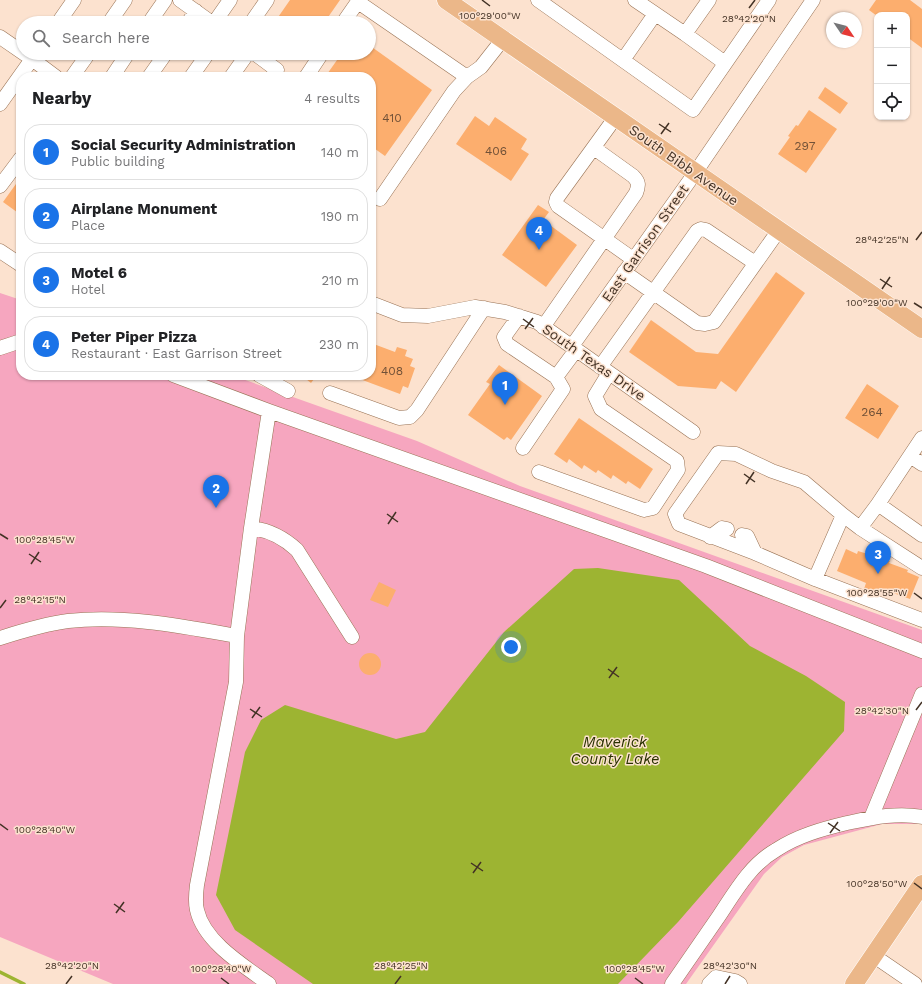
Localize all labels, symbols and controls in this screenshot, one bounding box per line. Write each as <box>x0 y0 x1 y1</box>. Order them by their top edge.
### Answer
text: 100°29'00"W <box>459 10 521 21</box>
north arrow <box>826 12 862 48</box>
map controls <box>874 12 910 120</box>
button: + <box>874 12 910 48</box>
text: 28°42'20"N <box>722 13 776 24</box>
search box <box>16 16 376 60</box>
icon: search <box>30 27 52 49</box>
text: Search here <box>62 29 150 47</box>
button: − <box>874 48 910 84</box>
button: locate <box>874 84 910 120</box>
text: Nearby <box>32 88 91 108</box>
text: 4 results <box>304 91 360 106</box>
house number: 410 <box>382 111 402 125</box>
street label: South Bibb Avenue <box>626 121 742 209</box>
text: Social Security Administration <box>71 136 296 154</box>
house number: 297 <box>795 139 816 153</box>
house number: 406 <box>485 144 507 158</box>
text: 1 <box>43 145 49 160</box>
text: 140 m <box>321 145 359 160</box>
text: Public building <box>71 154 164 169</box>
street label: East Garrison Street <box>598 181 692 305</box>
text: Airplane Monument <box>71 200 217 218</box>
text: 2 <box>42 209 50 224</box>
text: 190 m <box>321 209 359 224</box>
pin: 4 <box>526 217 552 250</box>
text: Place <box>71 218 105 233</box>
text: 28°42'25"N <box>855 234 909 245</box>
text: Motel 6 <box>71 264 127 282</box>
text: 3 <box>42 273 50 288</box>
text: 210 m <box>321 273 359 288</box>
text: Hotel <box>71 282 105 297</box>
text: 100°29'00"W <box>846 297 908 308</box>
street label: South Texas Drive <box>539 320 649 404</box>
text: Peter Piper Pizza <box>71 328 197 346</box>
text: 4 <box>42 337 50 352</box>
text: 230 m <box>319 337 359 352</box>
text: Restaurant · East Garrison Street <box>71 346 282 361</box>
house number: 408 <box>381 364 403 378</box>
pin: 1 <box>492 372 518 405</box>
house number: 264 <box>861 405 883 419</box>
pin: 2 <box>203 475 229 508</box>
text: 100°28'45"W <box>15 534 75 545</box>
pin: 3 <box>865 541 891 574</box>
text: 100°28'55"W <box>847 587 908 598</box>
text: 28°42'15"N <box>14 594 66 605</box>
your location <box>501 637 521 657</box>
text: 28°42'30"N <box>855 705 909 716</box>
water label: Maverick County Lake <box>570 733 660 768</box>
text: 100°28'40"W <box>15 824 76 835</box>
text: 100°28'50"W <box>847 878 908 889</box>
text: 28°42'20"N <box>45 960 99 971</box>
text: 28°42'25"N <box>374 960 428 971</box>
text: 28°42'30"N <box>703 960 757 971</box>
text: 100°28'40"W <box>191 963 252 974</box>
text: 100°28'45"W <box>605 963 665 974</box>

